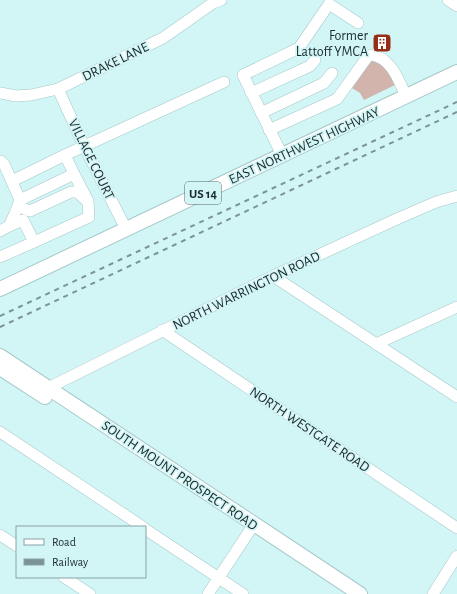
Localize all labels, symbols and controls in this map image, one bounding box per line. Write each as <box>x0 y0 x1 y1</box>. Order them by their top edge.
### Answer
place label: Former Lattoff YMCA <box>296 29 368 59</box>
building icon: Former Lattoff YMCA <box>371 32 393 54</box>
street label: DRAKE LANE <box>80 40 151 84</box>
street label: EAST NORTHWEST HIGHWAY <box>227 105 383 187</box>
street label: VILLAGE COURT <box>66 117 117 202</box>
road number: US 14 <box>185 182 221 204</box>
street label: NORTH WARRINGTON ROAD <box>171 249 322 333</box>
street label: NORTH WESTGATE ROAD <box>247 385 372 475</box>
street label: SOUTH MOUNT PROSPECT ROAD <box>99 418 260 533</box>
legend <box>16 526 146 578</box>
text: Road <box>52 536 76 548</box>
text: Railway <box>52 556 88 569</box>

